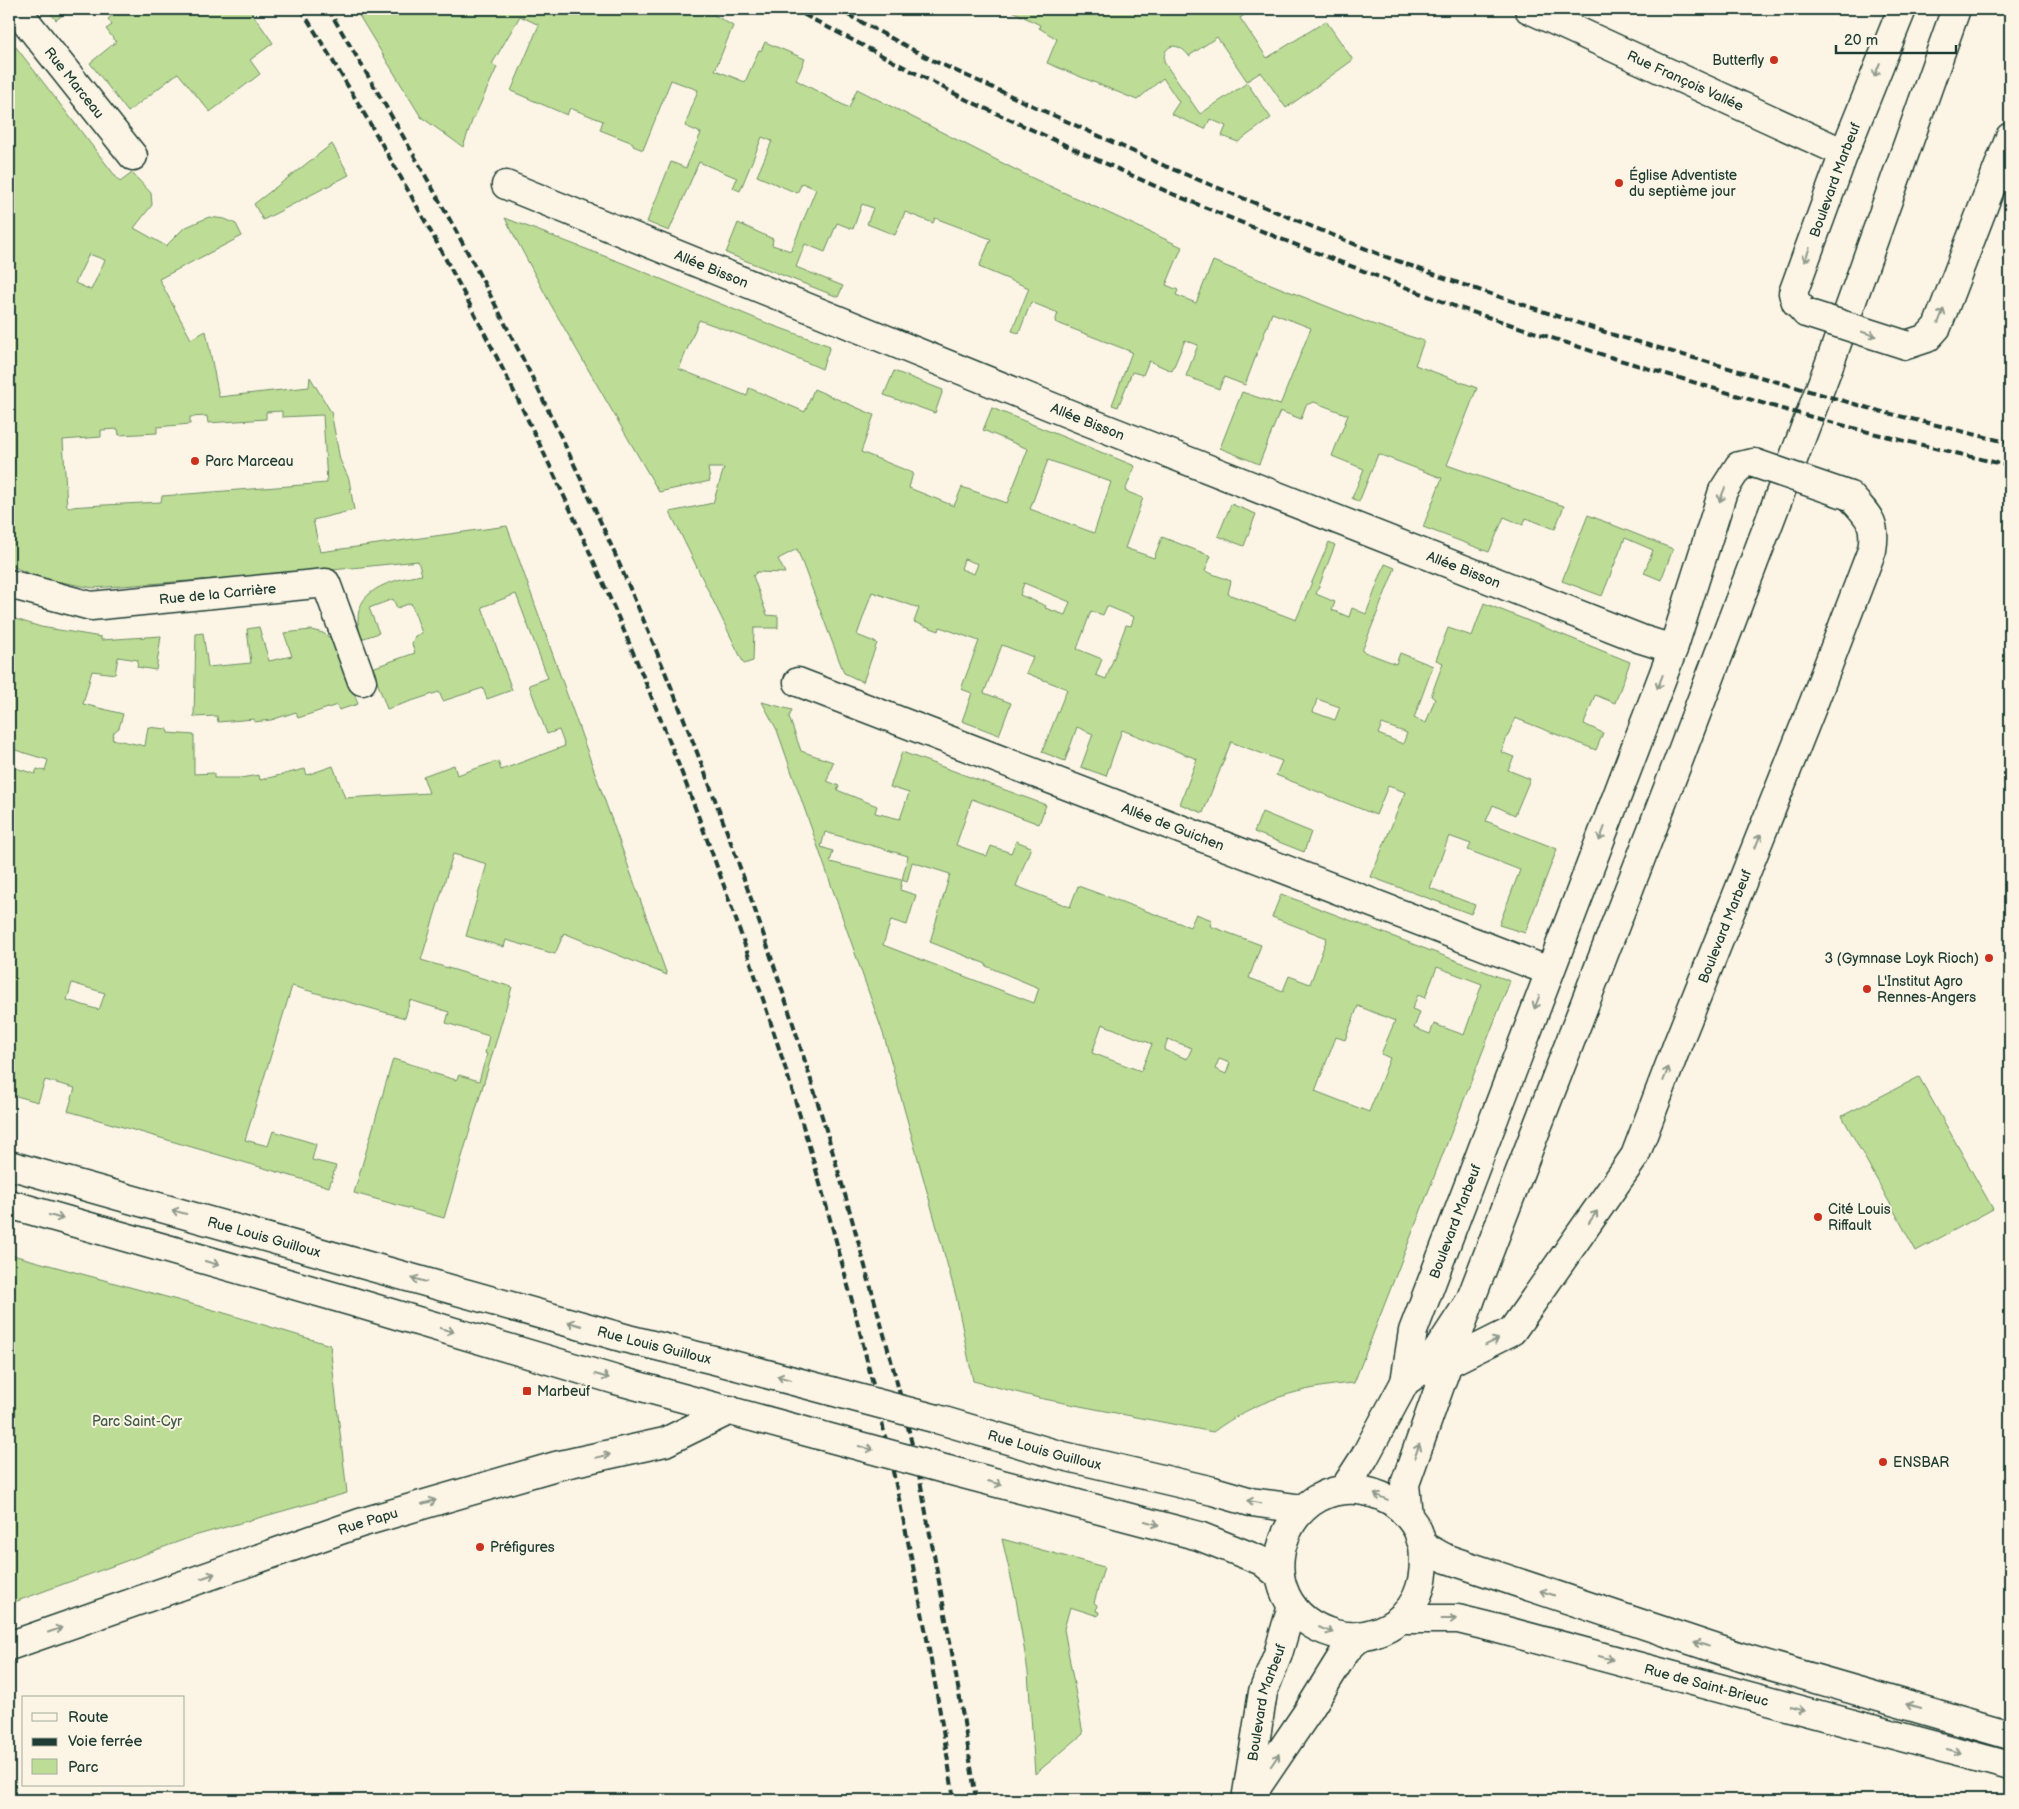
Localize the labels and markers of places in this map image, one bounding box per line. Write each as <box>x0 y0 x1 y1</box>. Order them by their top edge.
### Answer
place label: Butterfly <box>1712 52 1765 69</box>
marker: Butterfly <box>1768 54 1780 66</box>
place label: Église Adventiste du septième jour <box>1629 166 1737 200</box>
marker: Église Adventiste du septième jour <box>1613 177 1625 189</box>
place label: Parc Marceau <box>205 453 293 470</box>
marker: Parc Marceau <box>189 455 201 467</box>
place label: 3 (Gymnase Loyk Rioch) <box>1824 950 1979 967</box>
marker: 3 (Gymnase Loyk Rioch) <box>1983 952 1995 964</box>
place label: L'Institut Agro Rennes-Angers <box>1877 973 1976 1006</box>
marker: L'Institut Agro Rennes-Angers <box>1861 983 1873 995</box>
place label: Cité Louis Riffault <box>1828 1201 1891 1234</box>
marker: Cité Louis Riffault <box>1812 1211 1824 1223</box>
place label: Marbeuf <box>537 1383 591 1400</box>
marker: Marbeuf <box>521 1385 533 1397</box>
place label: ENSBAR <box>1893 1454 1949 1471</box>
marker: ENSBAR <box>1877 1456 1889 1468</box>
place label: Préfigures <box>490 1539 555 1556</box>
marker: Préfigures <box>474 1541 486 1553</box>

